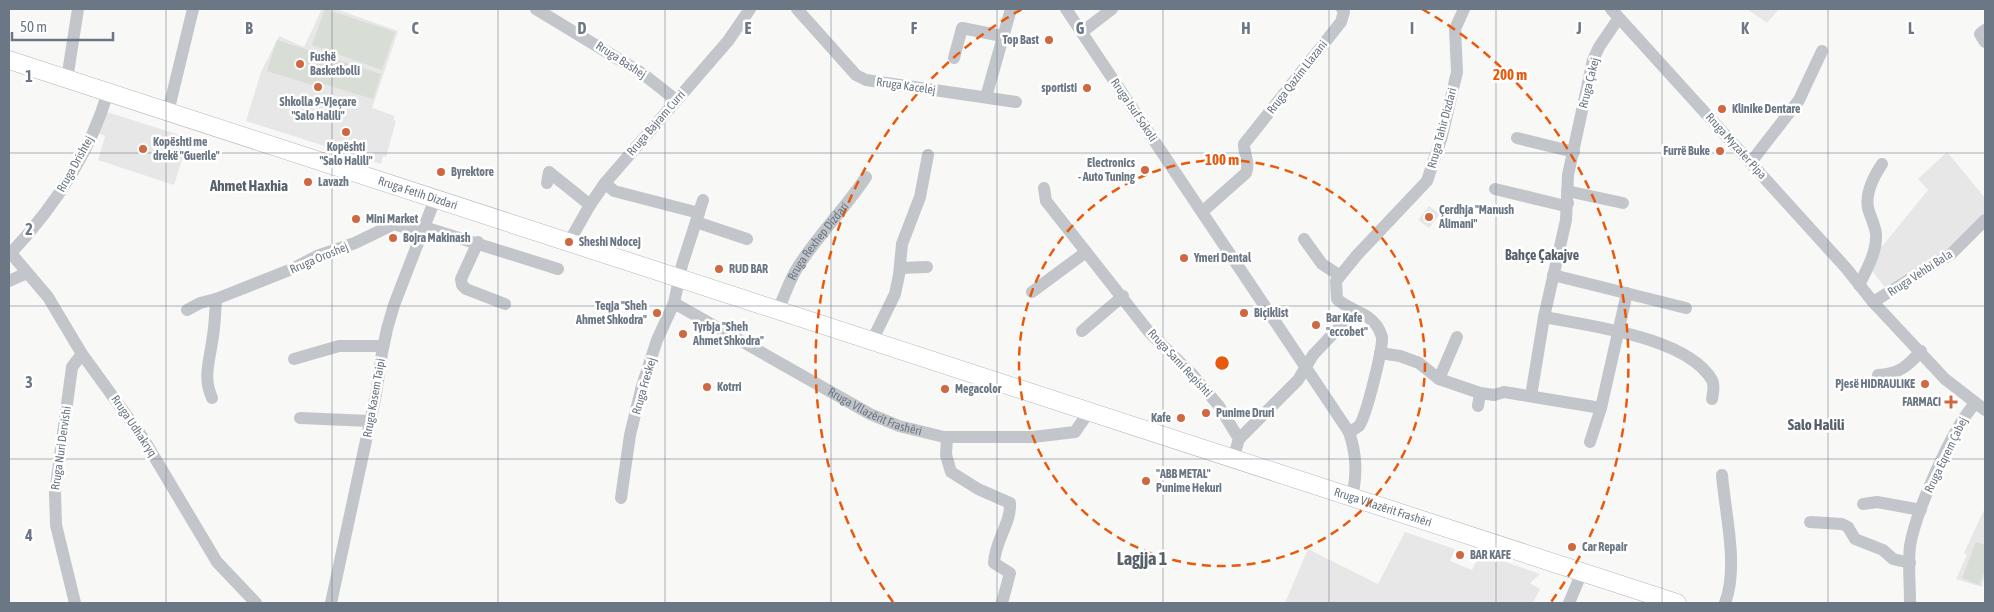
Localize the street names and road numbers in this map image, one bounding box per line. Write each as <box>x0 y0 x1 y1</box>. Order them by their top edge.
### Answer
street label: Rruga Qazim Llazani <box>1264 37 1330 117</box>
street label: Rruga Bashej <box>593 39 649 81</box>
street label: Rruga Çakej <box>1576 56 1602 110</box>
street label: Rruga Kacelej <box>875 75 937 97</box>
street label: Rruga Isuf Sokoli <box>1108 76 1160 144</box>
street label: Rruga Tahir Dizdari <box>1425 86 1459 170</box>
street label: Rruga Bajram Curri <box>624 88 688 158</box>
street label: Rruga Myzafer Pipa <box>1703 110 1769 182</box>
street label: Rruga Drishtej <box>54 133 96 195</box>
street label: Rruga Fetih Dizdari <box>376 174 459 213</box>
street label: Rruga Rexhep Dizdari <box>785 200 852 283</box>
street label: Rruga Oroshej <box>288 239 350 277</box>
street label: Rruga Vehbi Bala <box>1885 247 1955 299</box>
street label: Rruga Sami Repishti <box>1145 326 1215 400</box>
street label: Rruga Freskej <box>629 356 659 416</box>
street label: Rruga Kasem Taipi <box>360 357 388 439</box>
street label: Rruga Vllazërit Frashëri <box>826 385 923 438</box>
street label: Rruga Udhakryq <box>108 393 160 459</box>
street label: Rruga Nuri Dervishi <box>48 405 74 491</box>
street label: Rruga Eqrem Çabej <box>1922 415 1970 495</box>
street label: Rruga Vllazërit Frashëri <box>1332 485 1434 530</box>

